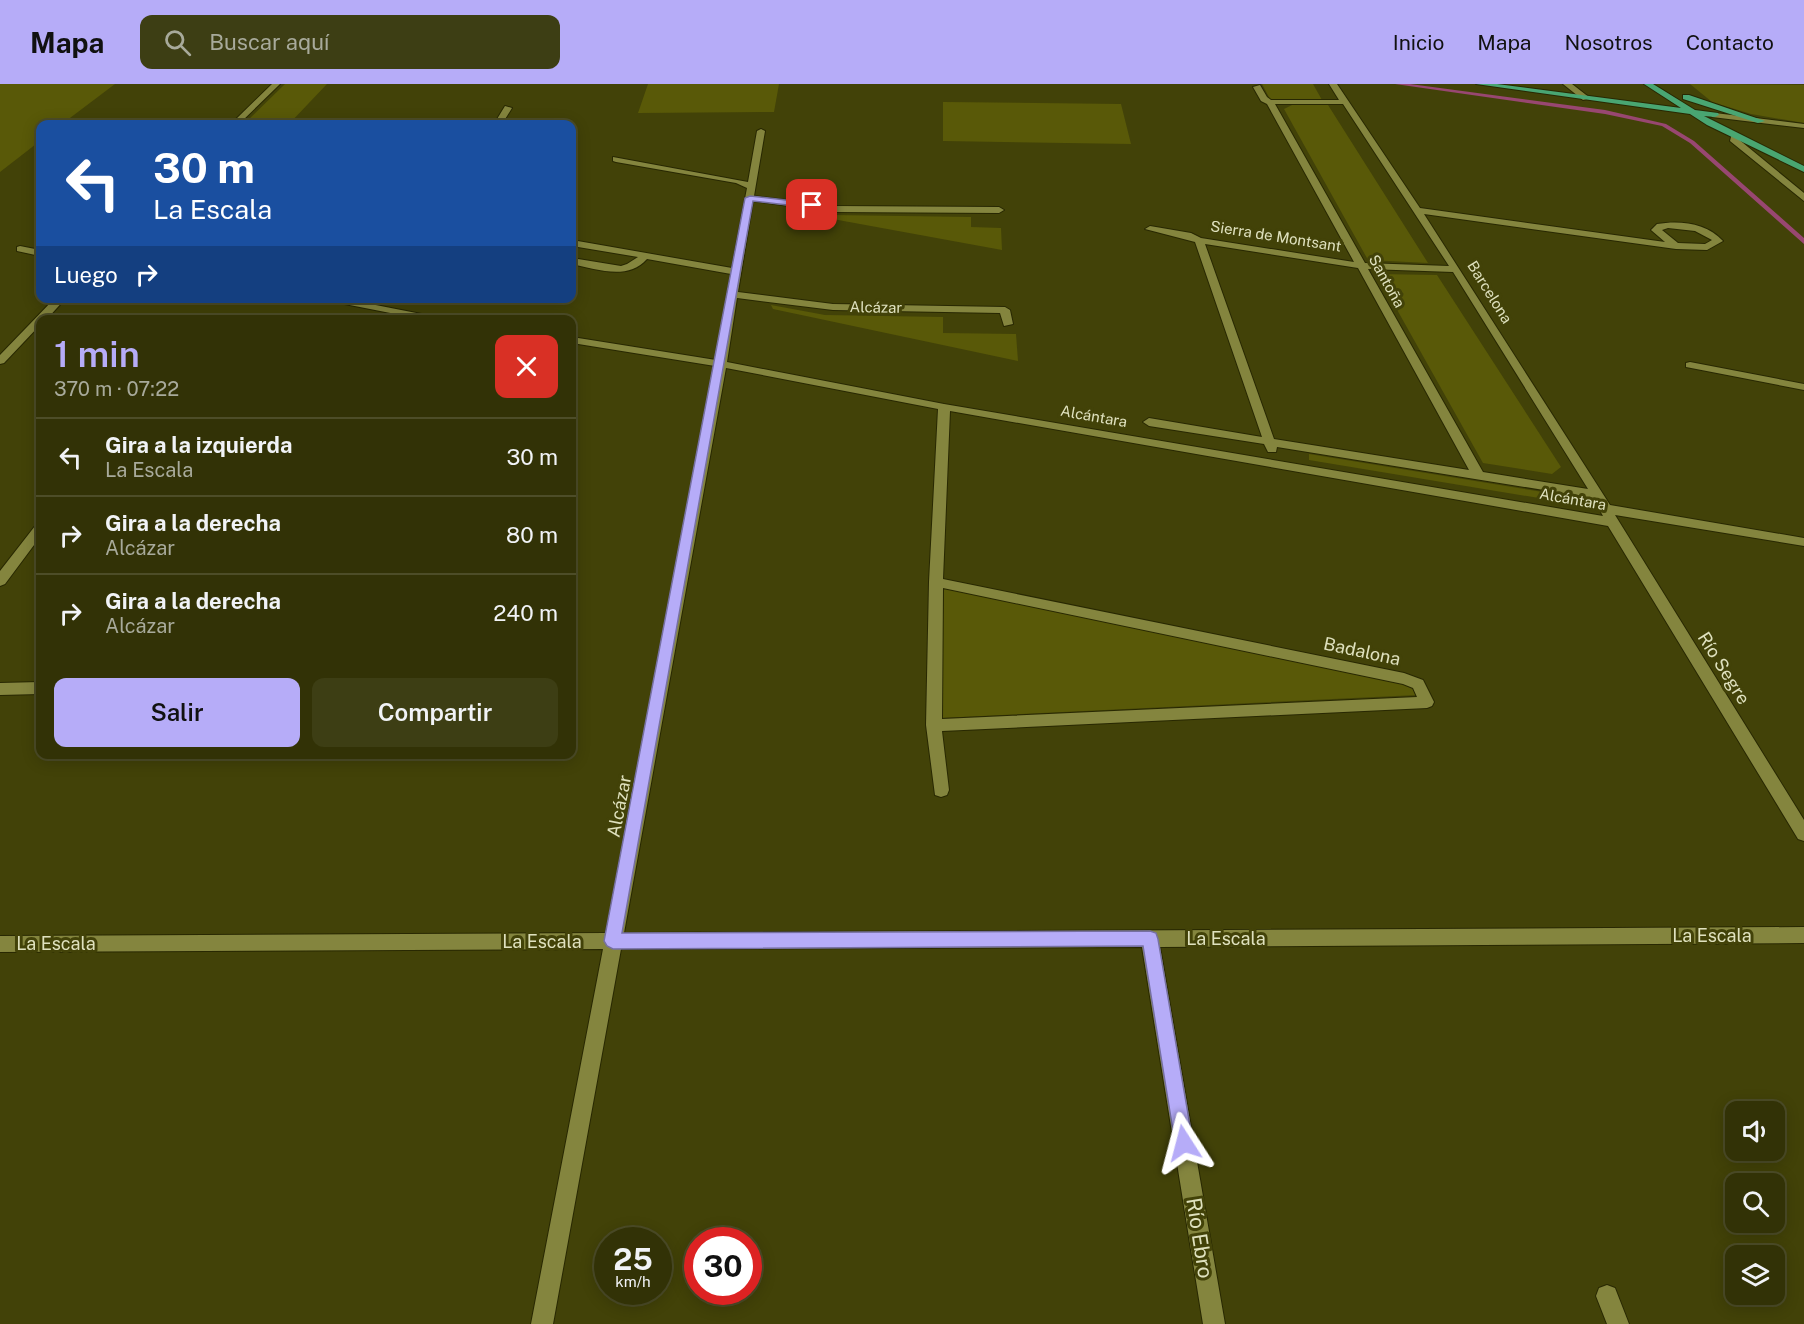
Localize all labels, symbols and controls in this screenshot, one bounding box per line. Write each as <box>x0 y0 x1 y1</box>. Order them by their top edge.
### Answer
search box <box>140 15 560 69</box>
text: Mapa <box>30 26 104 59</box>
icon: search <box>161 26 194 59</box>
text: Buscar aquí <box>209 29 329 55</box>
text: Inicio <box>1393 30 1444 55</box>
text: Mapa <box>1477 30 1531 55</box>
text: Nosotros <box>1564 30 1653 55</box>
text: Contacto <box>1686 30 1774 55</box>
text: 30 m <box>153 143 255 192</box>
icon: left <box>54 144 132 222</box>
pin <box>786 179 837 230</box>
icon: arrive <box>795 188 828 221</box>
text: La Escala <box>153 193 272 225</box>
street label: Sierra de Montsant <box>1209 217 1343 255</box>
street label: Santoña <box>1366 252 1408 310</box>
icon: right <box>130 258 163 291</box>
street label: Barcelona <box>1464 258 1516 326</box>
text: Luego <box>54 262 118 288</box>
street label: Alcázar <box>850 298 903 316</box>
text: 1 min <box>54 333 140 375</box>
button: close <box>495 335 558 398</box>
text: 370 m · 07:22 <box>54 377 179 401</box>
street label: Alcántara <box>1059 402 1129 430</box>
text: Gira a la izquierda <box>105 432 292 458</box>
icon: left <box>54 441 87 474</box>
text: 30 m <box>506 444 558 470</box>
text: La Escala <box>105 458 193 482</box>
street label: Alcántara <box>1538 485 1608 513</box>
text: Gira a la derecha <box>105 510 281 536</box>
icon: right <box>54 519 87 552</box>
text: 80 m <box>506 522 558 548</box>
text: Alcázar <box>105 536 175 560</box>
text: Gira a la derecha <box>105 588 281 614</box>
icon: right <box>54 597 87 630</box>
text: 240 m <box>493 600 558 626</box>
text: Alcázar <box>105 614 175 638</box>
street label: Río Segre <box>1694 628 1754 708</box>
street label: Badalona <box>1322 633 1402 669</box>
button: Salir <box>54 678 300 747</box>
button: Compartir <box>312 678 558 747</box>
street label: Alcázar <box>603 773 635 839</box>
street label: La Escala <box>1672 925 1752 946</box>
street label: La Escala <box>1186 928 1266 949</box>
street label: La Escala <box>502 931 582 952</box>
street label: La Escala <box>16 933 96 954</box>
map controls <box>1725 1101 1785 1305</box>
button: sound <box>1725 1101 1785 1161</box>
position arrow <box>1152 1111 1216 1175</box>
button: search <box>1725 1173 1785 1233</box>
street label: Río Ebro <box>1181 1196 1219 1280</box>
speed limit sign: 30 <box>684 1227 762 1305</box>
text: 25 <box>613 1241 653 1277</box>
button: layers <box>1725 1245 1785 1305</box>
text: km/h <box>615 1273 651 1290</box>

